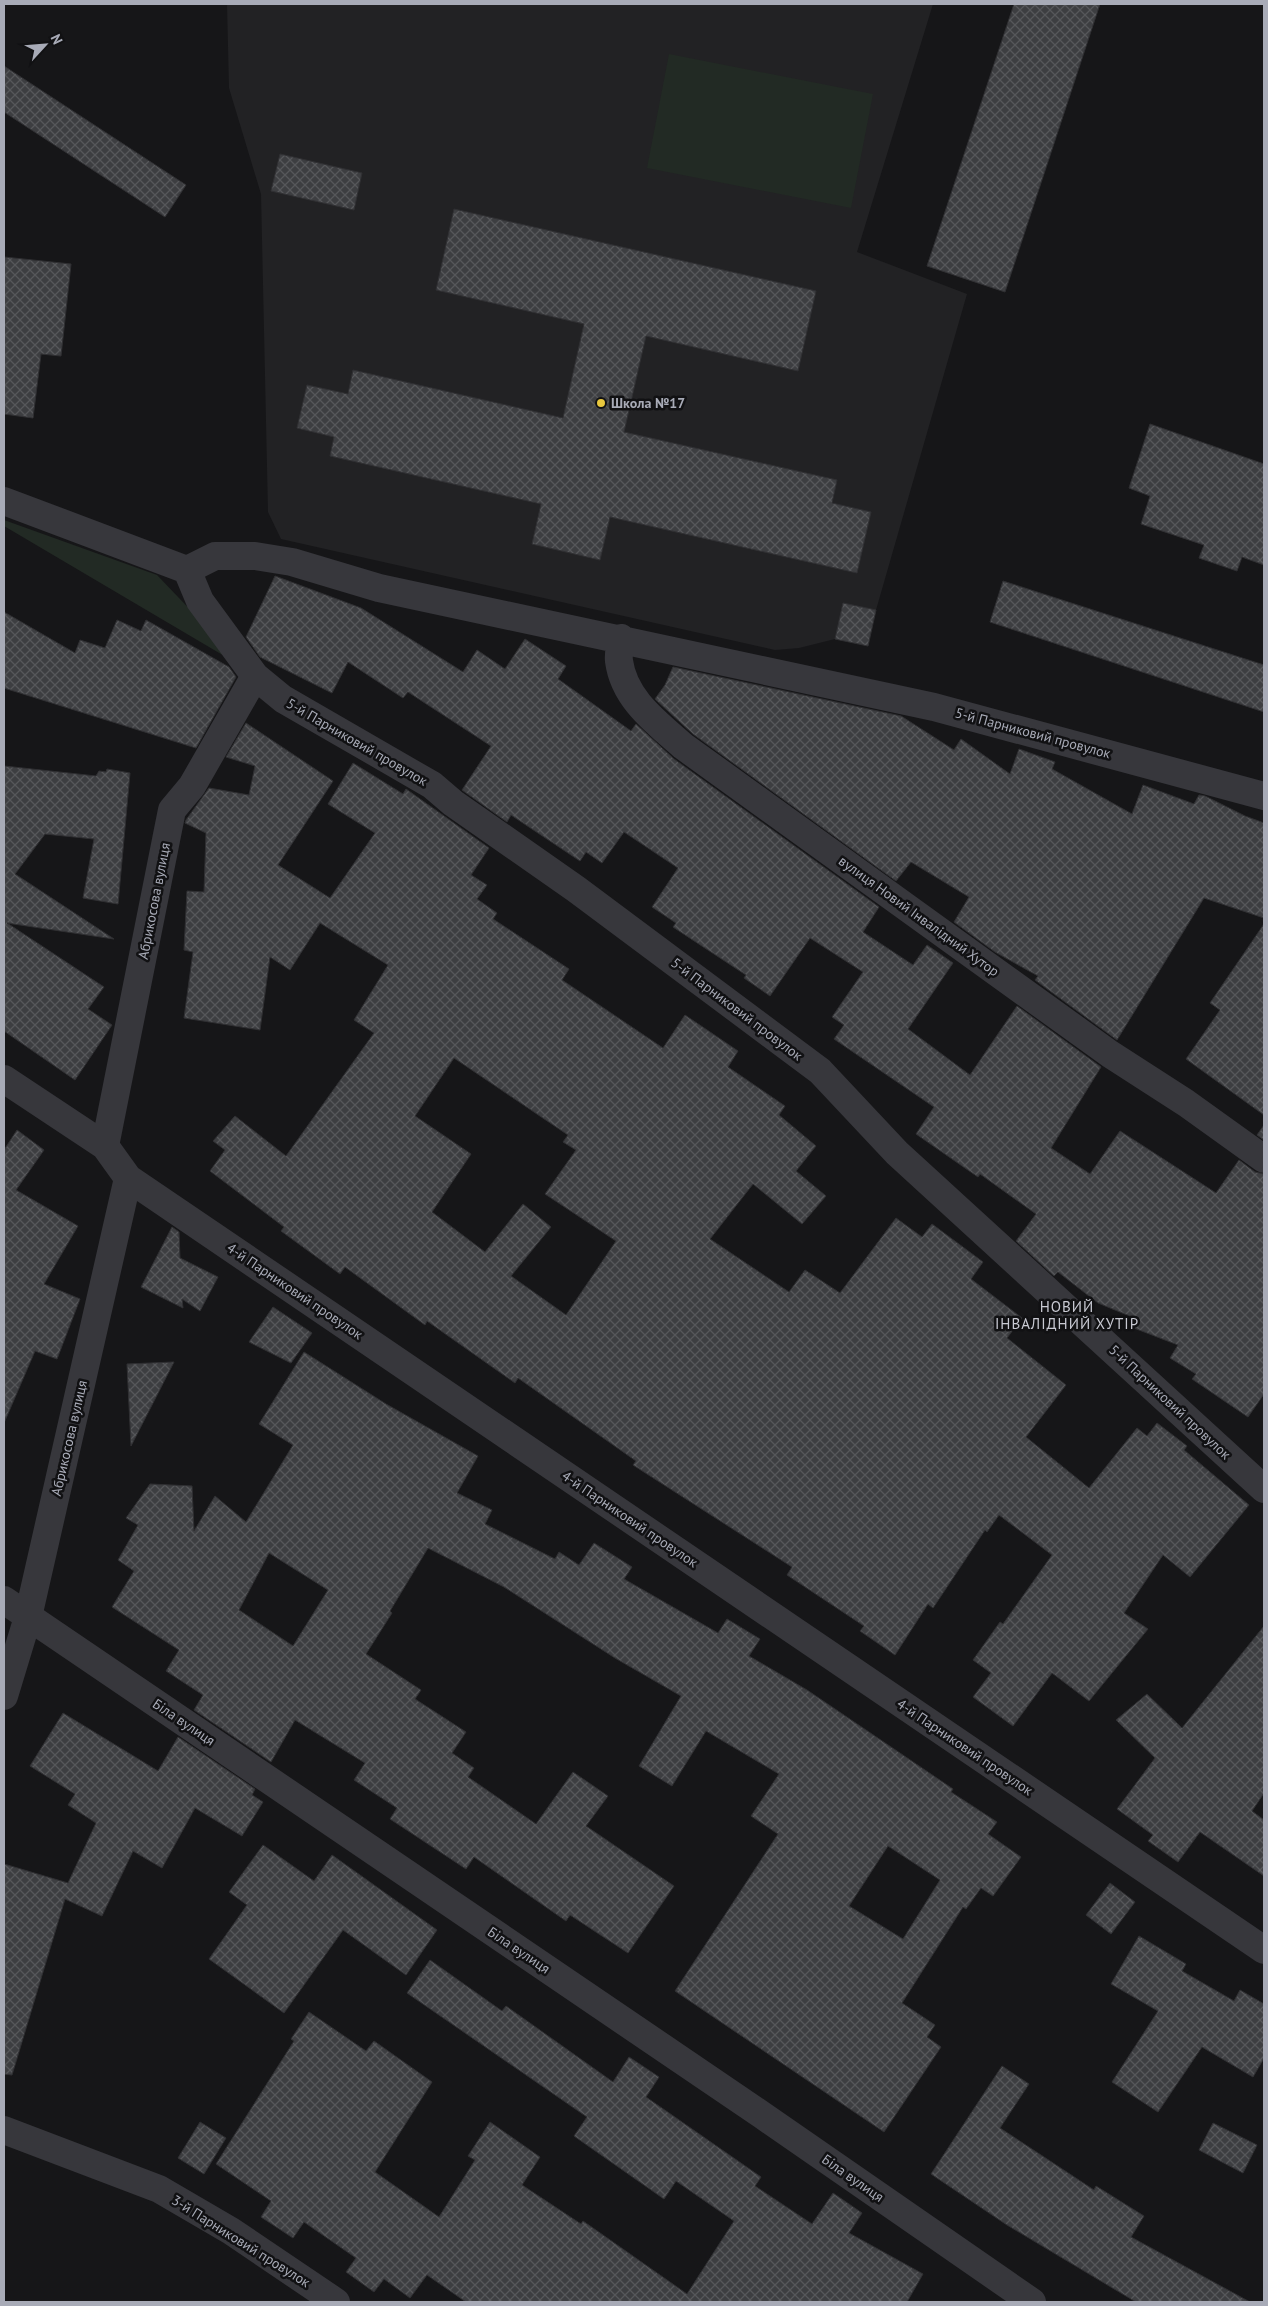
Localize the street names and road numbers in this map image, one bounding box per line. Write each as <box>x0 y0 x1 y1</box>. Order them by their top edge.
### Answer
street label: 5-й Парниковий провулок <box>283 694 431 790</box>
street label: 5-й Парниковий провулок <box>953 704 1113 762</box>
street label: Абрикосова вулиця <box>134 841 174 961</box>
street label: вулиця Новий Інвалідний Хутор <box>835 852 1003 980</box>
street label: 5-й Парниковий провулок <box>668 954 807 1065</box>
street label: 4-й Парниковий провулок <box>224 1239 367 1343</box>
street label: 5-й Парниковий провулок <box>1105 1341 1235 1463</box>
street label: Абрикосова вулиця <box>47 1378 91 1498</box>
street label: 4-й Парниковий провулок <box>559 1467 702 1571</box>
street label: Біла вулиця <box>149 1695 219 1749</box>
street label: 4-й Парниковий провулок <box>894 1695 1037 1799</box>
street label: Біла вулиця <box>484 1923 554 1977</box>
street label: Біла вулиця <box>819 2150 887 2206</box>
street label: 3-й Парниковий провулок <box>168 2191 314 2291</box>

